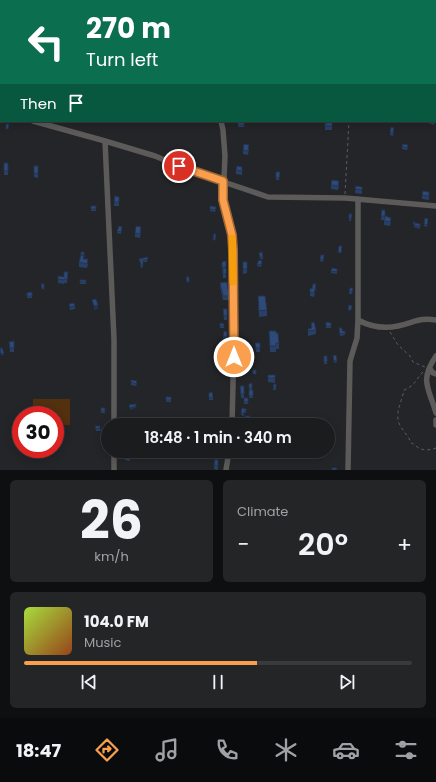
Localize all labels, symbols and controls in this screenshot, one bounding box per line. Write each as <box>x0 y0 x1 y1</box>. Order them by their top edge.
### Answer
text: 270 m <box>86 9 171 48</box>
icon: left <box>20 16 72 68</box>
text: Turn left <box>86 47 158 72</box>
icon: arrive <box>65 92 87 114</box>
text: Then <box>20 93 57 114</box>
pin <box>162 149 196 183</box>
icon: arrive <box>168 155 190 177</box>
position arrow <box>213 336 255 378</box>
speed limit sign: 30 <box>12 406 64 458</box>
text: 18:48 · 1 min · 340 m <box>144 427 292 448</box>
text: 26 <box>80 484 143 557</box>
text: Climate <box>237 502 288 521</box>
text: 20° <box>298 523 348 566</box>
text: − <box>237 529 249 560</box>
text: + <box>397 529 412 560</box>
text: km/h <box>94 547 129 566</box>
text: 104.0 FM <box>84 611 149 632</box>
text: Music <box>84 633 121 652</box>
icon: previous <box>78 671 100 693</box>
icon: pause <box>207 671 229 693</box>
icon: next <box>336 671 358 693</box>
icon: directions <box>93 736 121 764</box>
icon: music <box>153 736 181 764</box>
icon: phone <box>213 736 241 764</box>
icon: climate <box>272 736 300 764</box>
icon: car <box>332 736 360 764</box>
icon: filters <box>392 736 420 764</box>
text: 18:47 <box>16 738 61 763</box>

